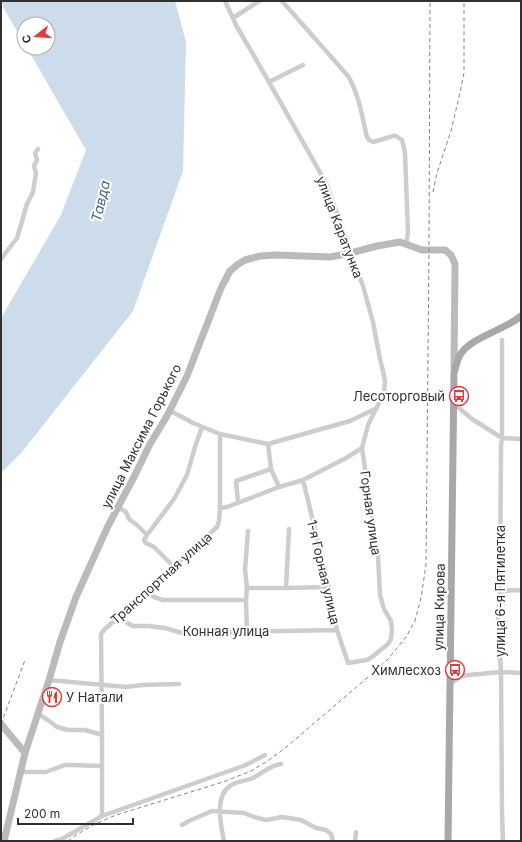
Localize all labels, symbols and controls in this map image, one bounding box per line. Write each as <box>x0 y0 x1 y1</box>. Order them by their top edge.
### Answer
north arrow <box>16 16 56 56</box>
text: С <box>19 33 34 45</box>
street label: улица Каратунка <box>313 174 367 280</box>
water label: Тавда <box>87 178 113 223</box>
street label: улица Максима Горького <box>98 361 184 511</box>
bus stop icon: Лесоторговый <box>448 385 470 407</box>
place label: Лесоторговый <box>353 388 445 404</box>
street label: Горная улица <box>357 470 385 556</box>
street label: 1-я Горная улица <box>304 518 344 626</box>
street label: улица 6-я Пятилетка <box>492 525 508 657</box>
street label: Транспортная улица <box>107 528 215 628</box>
street label: улица Кирова <box>430 563 448 651</box>
street label: Конная улица <box>183 623 269 639</box>
bus stop icon: Химлесхоз <box>444 659 466 681</box>
place label: Химлесхоз <box>371 662 441 678</box>
restaurant icon: У Натали <box>41 686 63 708</box>
place label: У Натали <box>66 689 123 705</box>
scale bar <box>18 800 133 826</box>
text: 200 m <box>24 806 60 821</box>

